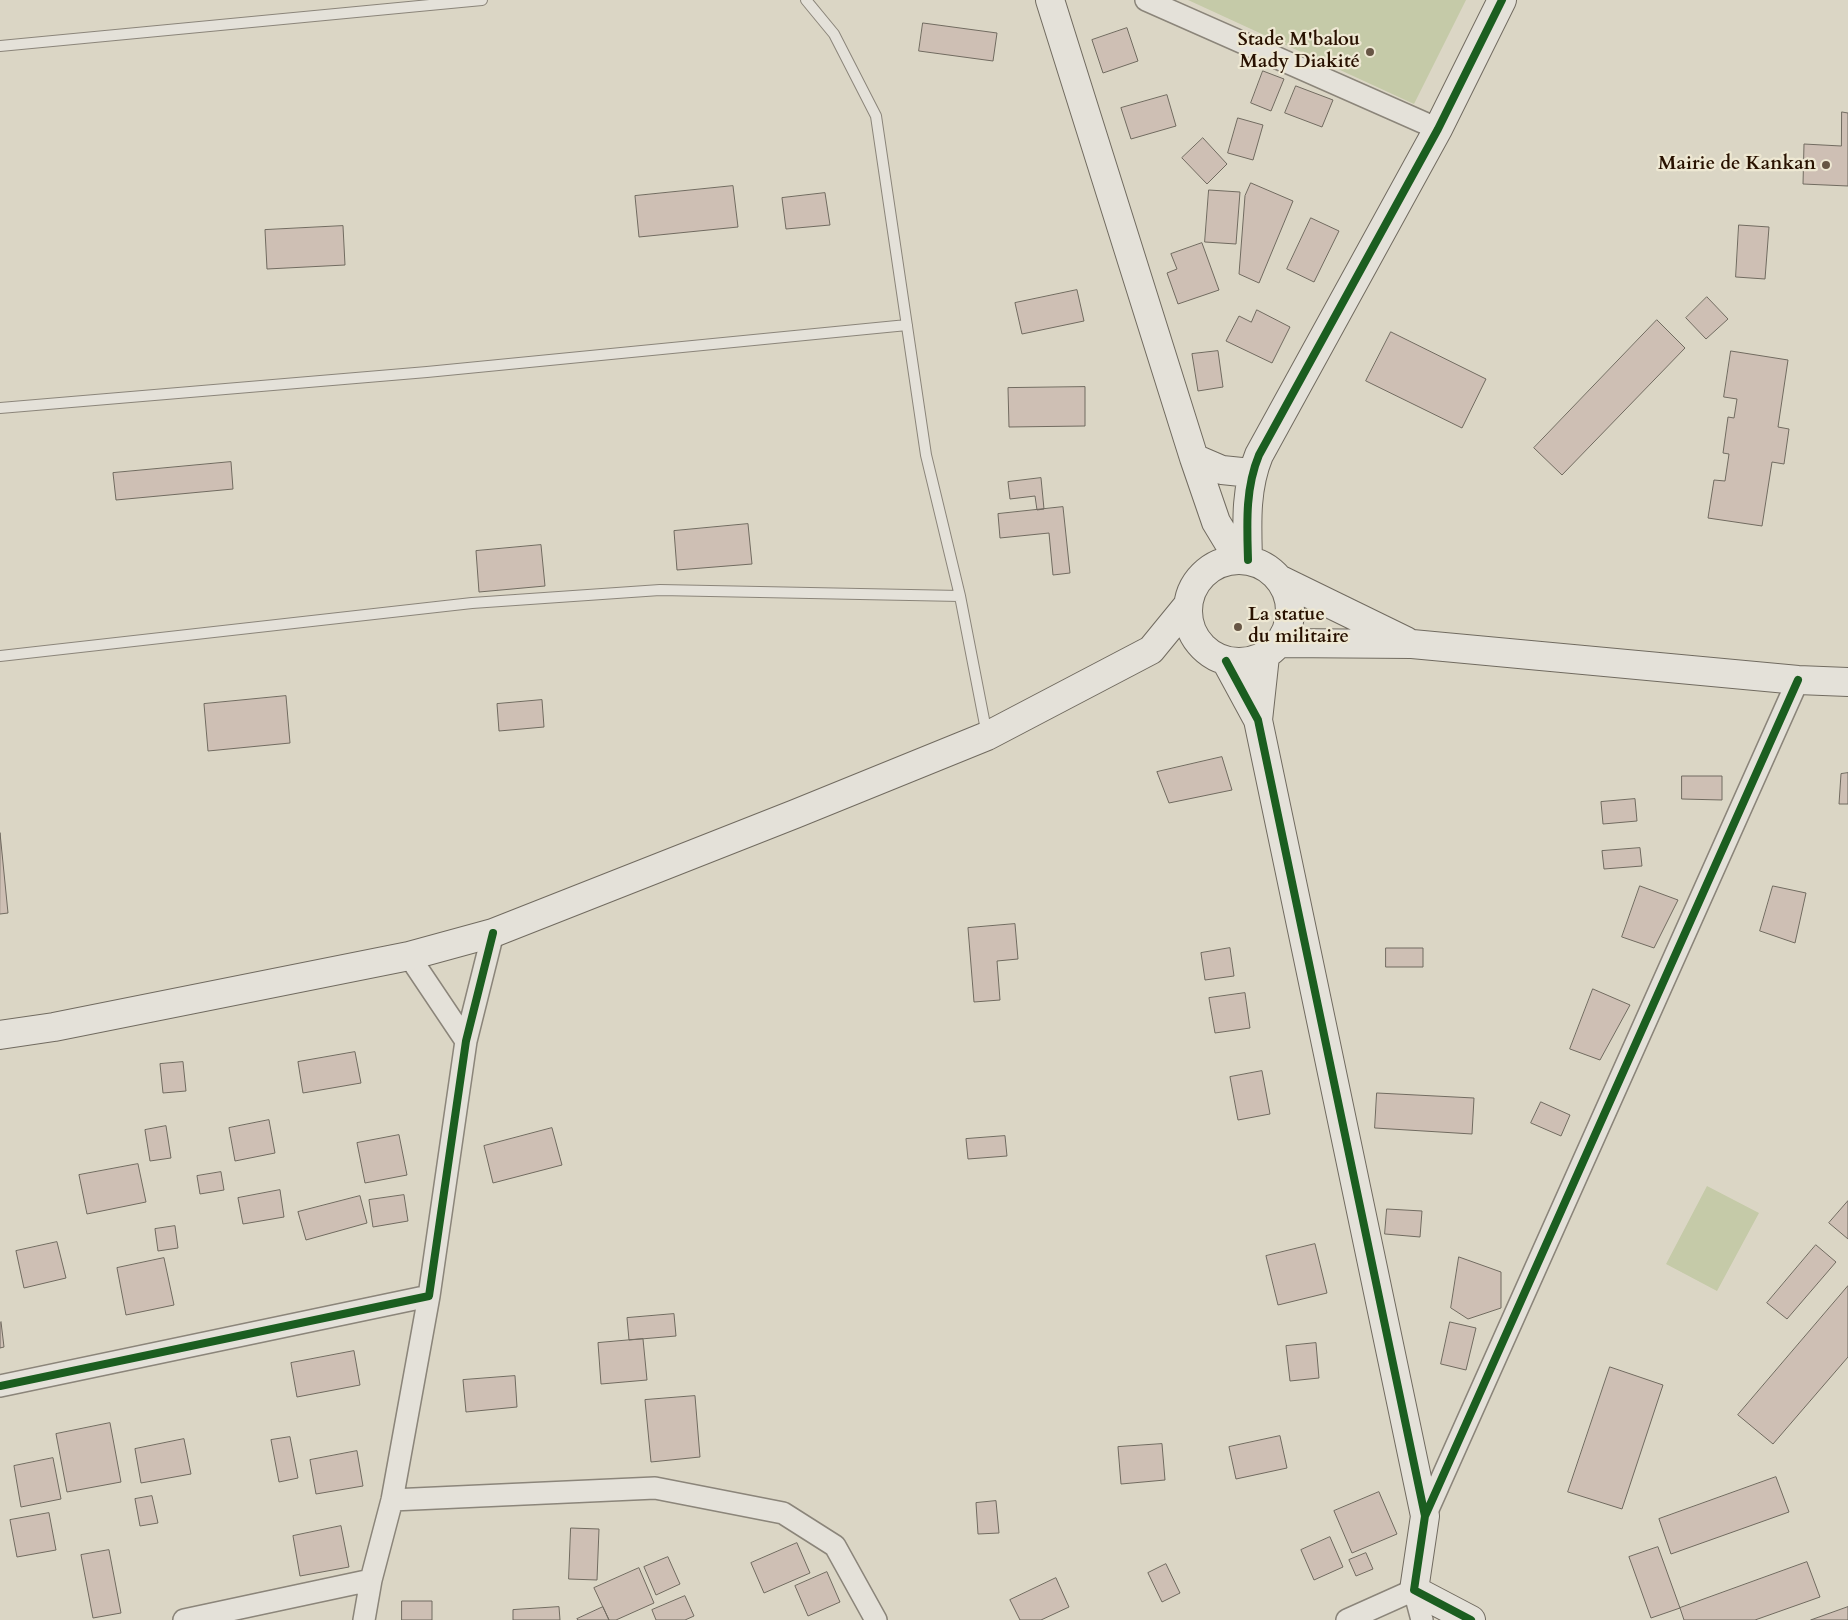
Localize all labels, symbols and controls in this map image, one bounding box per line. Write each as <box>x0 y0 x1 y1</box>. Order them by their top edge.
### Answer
place label: Stade M'balou Mady Diakité <box>1238 30 1360 74</box>
marker: Stade M'balou Mady Diakité <box>1364 46 1376 58</box>
place label: Mairie de Kankan <box>1658 154 1816 176</box>
marker: Mairie de Kankan <box>1820 159 1832 171</box>
place label: La statue du militaire <box>1248 605 1349 649</box>
marker: La statue du militaire <box>1232 621 1244 633</box>

